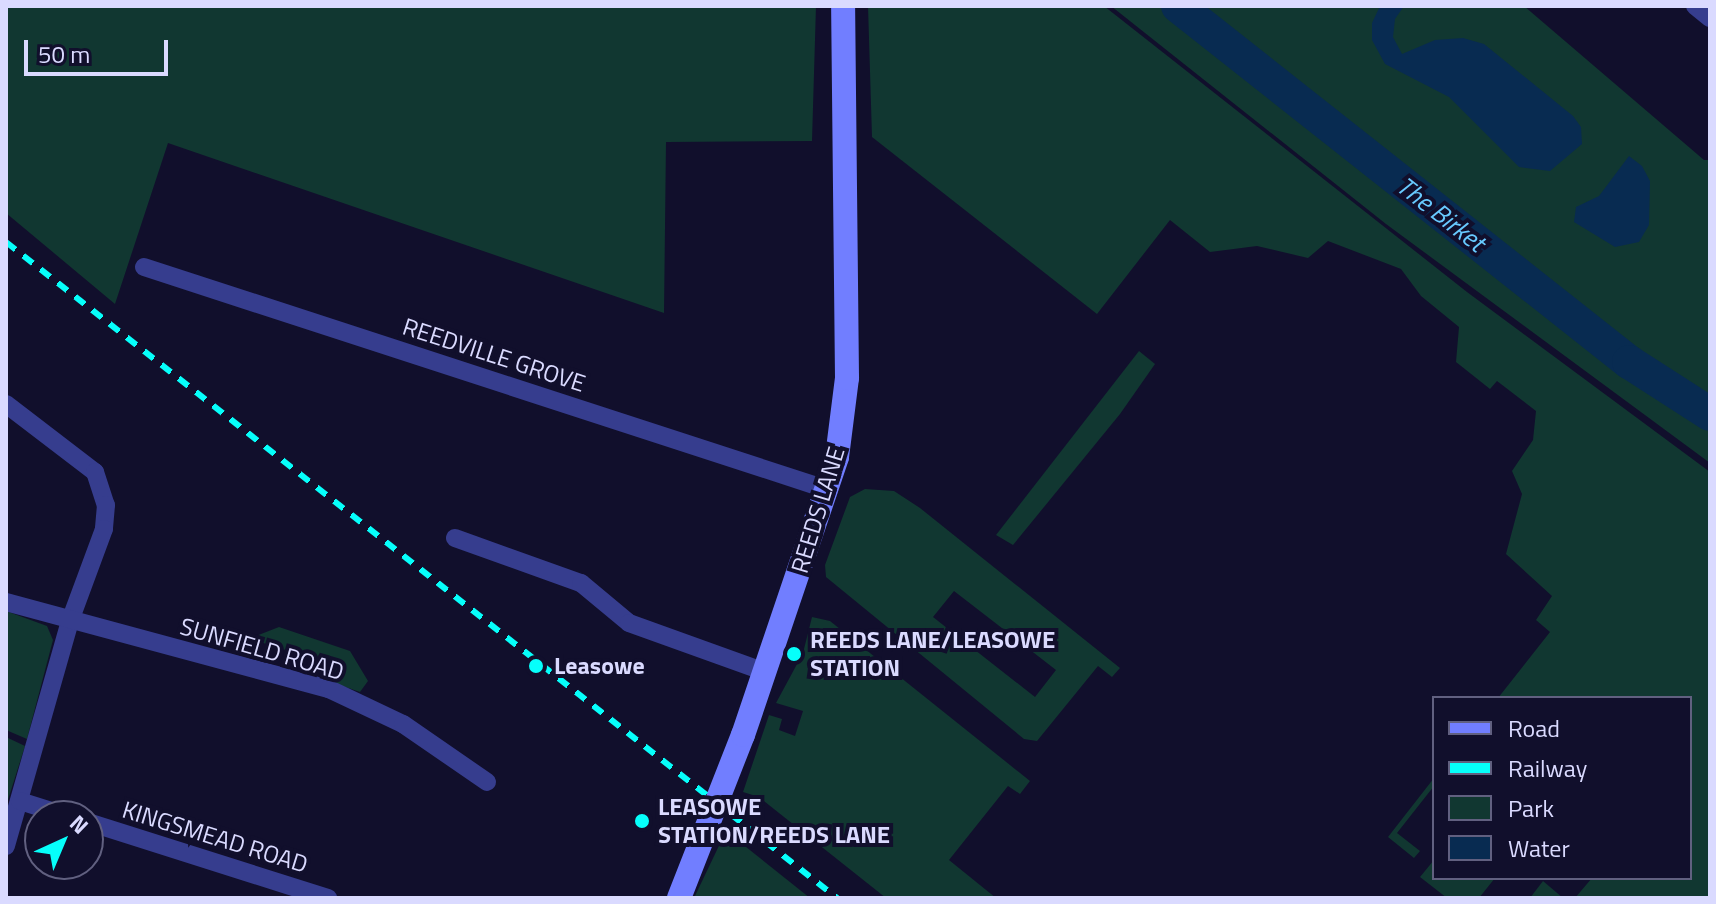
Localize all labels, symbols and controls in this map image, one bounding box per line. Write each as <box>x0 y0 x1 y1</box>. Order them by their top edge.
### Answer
scale bar <box>28 24 172 74</box>
text: 50 m <box>38 36 90 72</box>
water label: The Birket <box>1391 170 1491 258</box>
street label: REEDVILLE GROVE <box>399 312 589 398</box>
street label: REEDS LANE <box>785 443 851 577</box>
street label: SUNFIELD ROAD <box>177 612 347 686</box>
place label: REEDS LANE/LEASOWE STATION <box>810 626 1055 682</box>
marker: REEDS LANE/LEASOWE STATION <box>785 645 803 663</box>
place label: Leasowe <box>554 652 645 680</box>
marker: Leasowe <box>525 655 547 677</box>
legend <box>1432 696 1692 880</box>
text: Road <box>1508 710 1560 746</box>
text: Railway <box>1508 750 1587 786</box>
text: Park <box>1508 790 1554 826</box>
place label: LEASOWE STATION/REEDS LANE <box>658 793 890 849</box>
street label: KINGSMEAD ROAD <box>119 795 311 879</box>
north arrow <box>24 800 104 880</box>
text: N <box>62 807 97 842</box>
marker: LEASOWE STATION/REEDS LANE <box>633 812 651 830</box>
text: Water <box>1508 830 1570 866</box>

